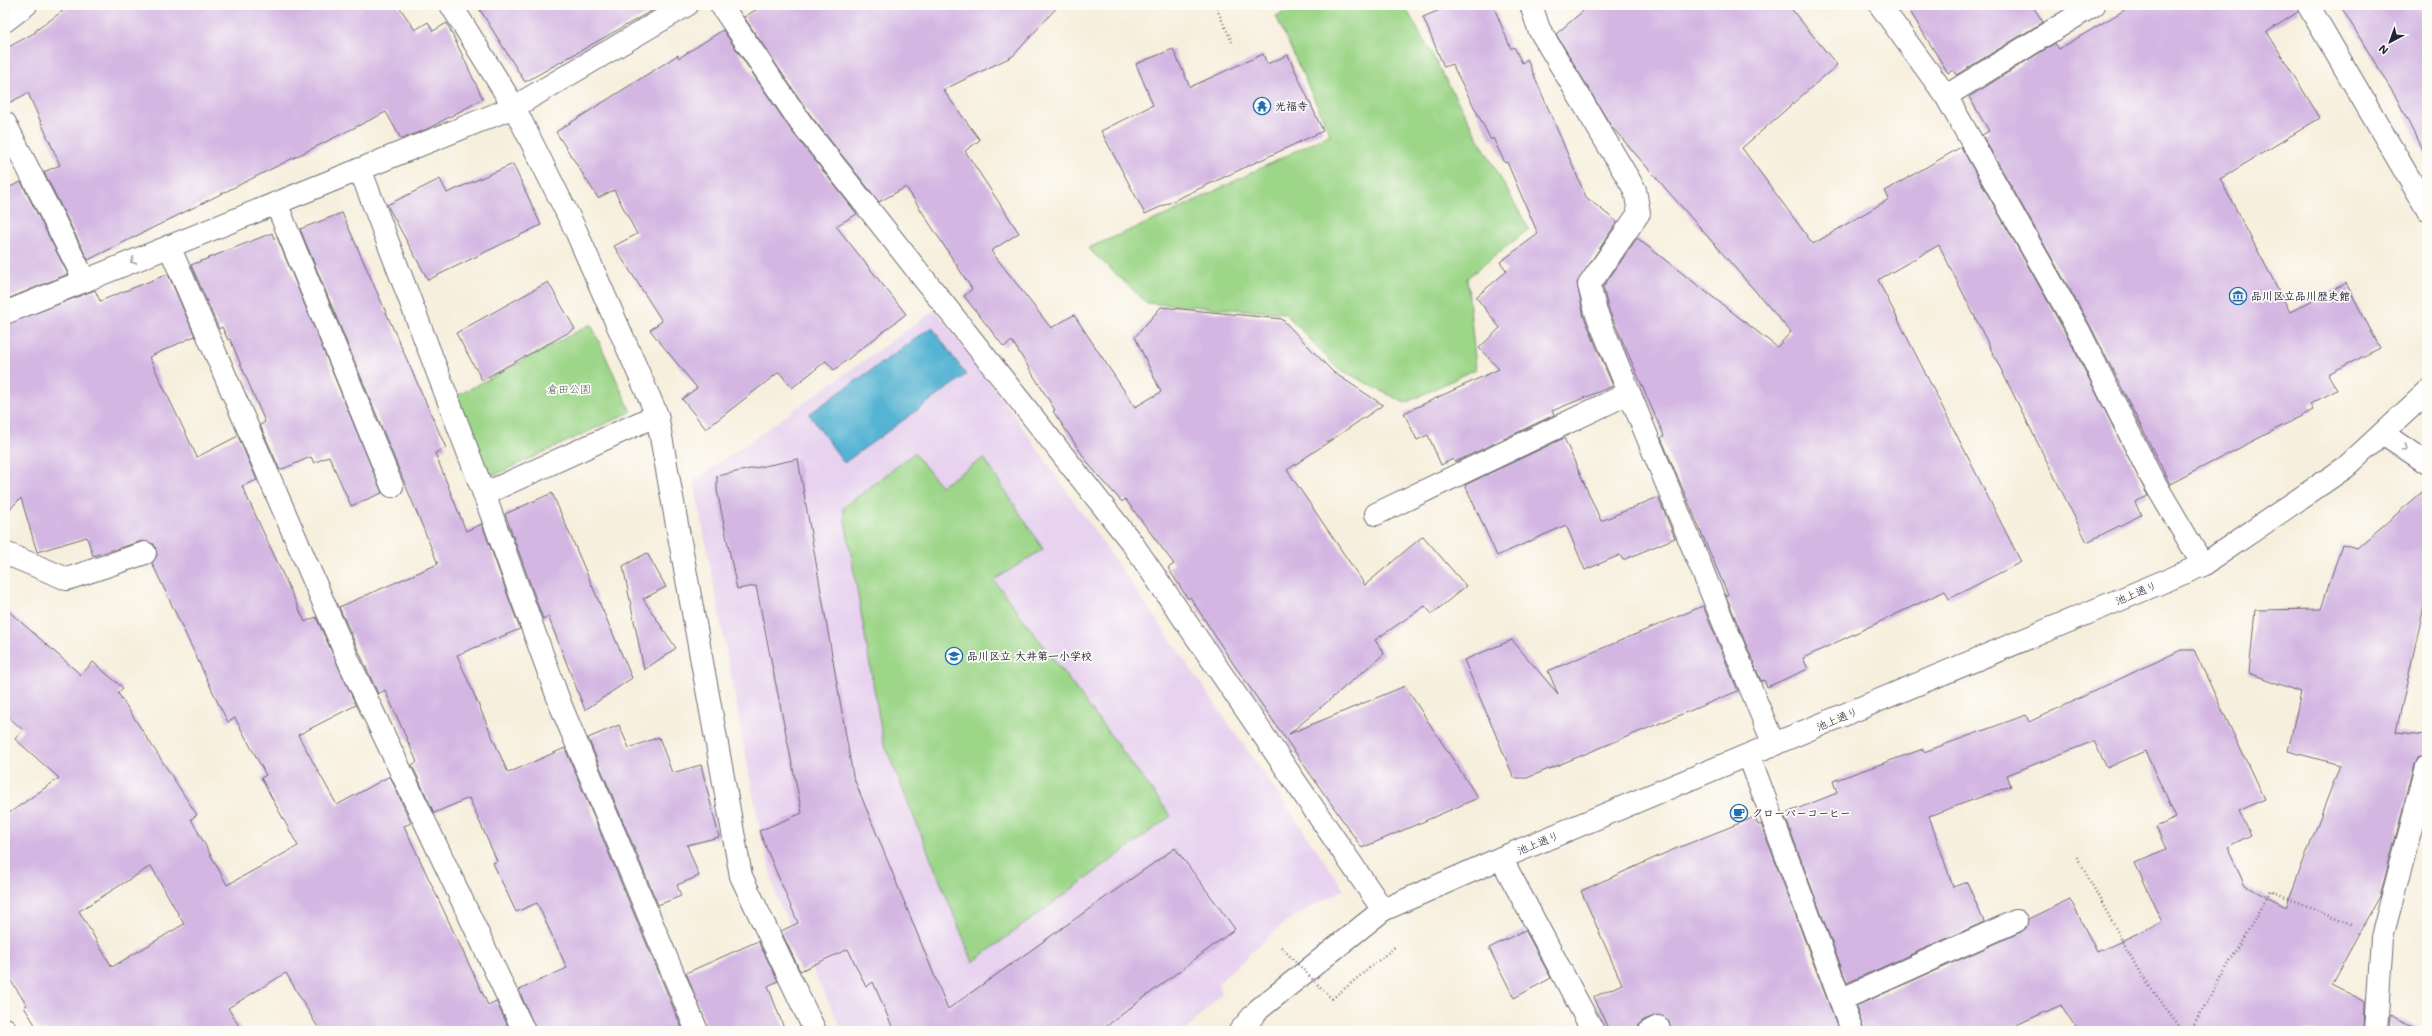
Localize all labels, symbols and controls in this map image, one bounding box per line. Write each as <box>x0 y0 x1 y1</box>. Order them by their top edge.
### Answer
north arrow <box>2370 22 2410 62</box>
text: N <box>2375 42 2391 58</box>
temple icon: 光福寺 <box>1252 96 1272 116</box>
place label: 光福寺 <box>1275 98 1308 113</box>
one-way arrow <box>130 256 138 264</box>
museum icon: 品川区立品川歴史館 <box>2228 286 2248 306</box>
place label: 品川区立品川歴史館 <box>2251 288 2350 303</box>
park label: 倉田公園 <box>547 381 591 396</box>
one-way arrow <box>2401 443 2408 451</box>
street label: 池上通り <box>2113 577 2159 608</box>
school or university icon: 品川区立 大井第一小学校 <box>944 646 964 666</box>
place label: 品川区立 大井第一小学校 <box>967 648 1092 663</box>
street label: 池上通り <box>1814 703 1860 734</box>
cafe icon: クローバーコーヒー <box>1729 803 1749 823</box>
place label: クローバーコーヒー <box>1752 805 1851 820</box>
street label: 池上通り <box>1515 827 1561 858</box>

